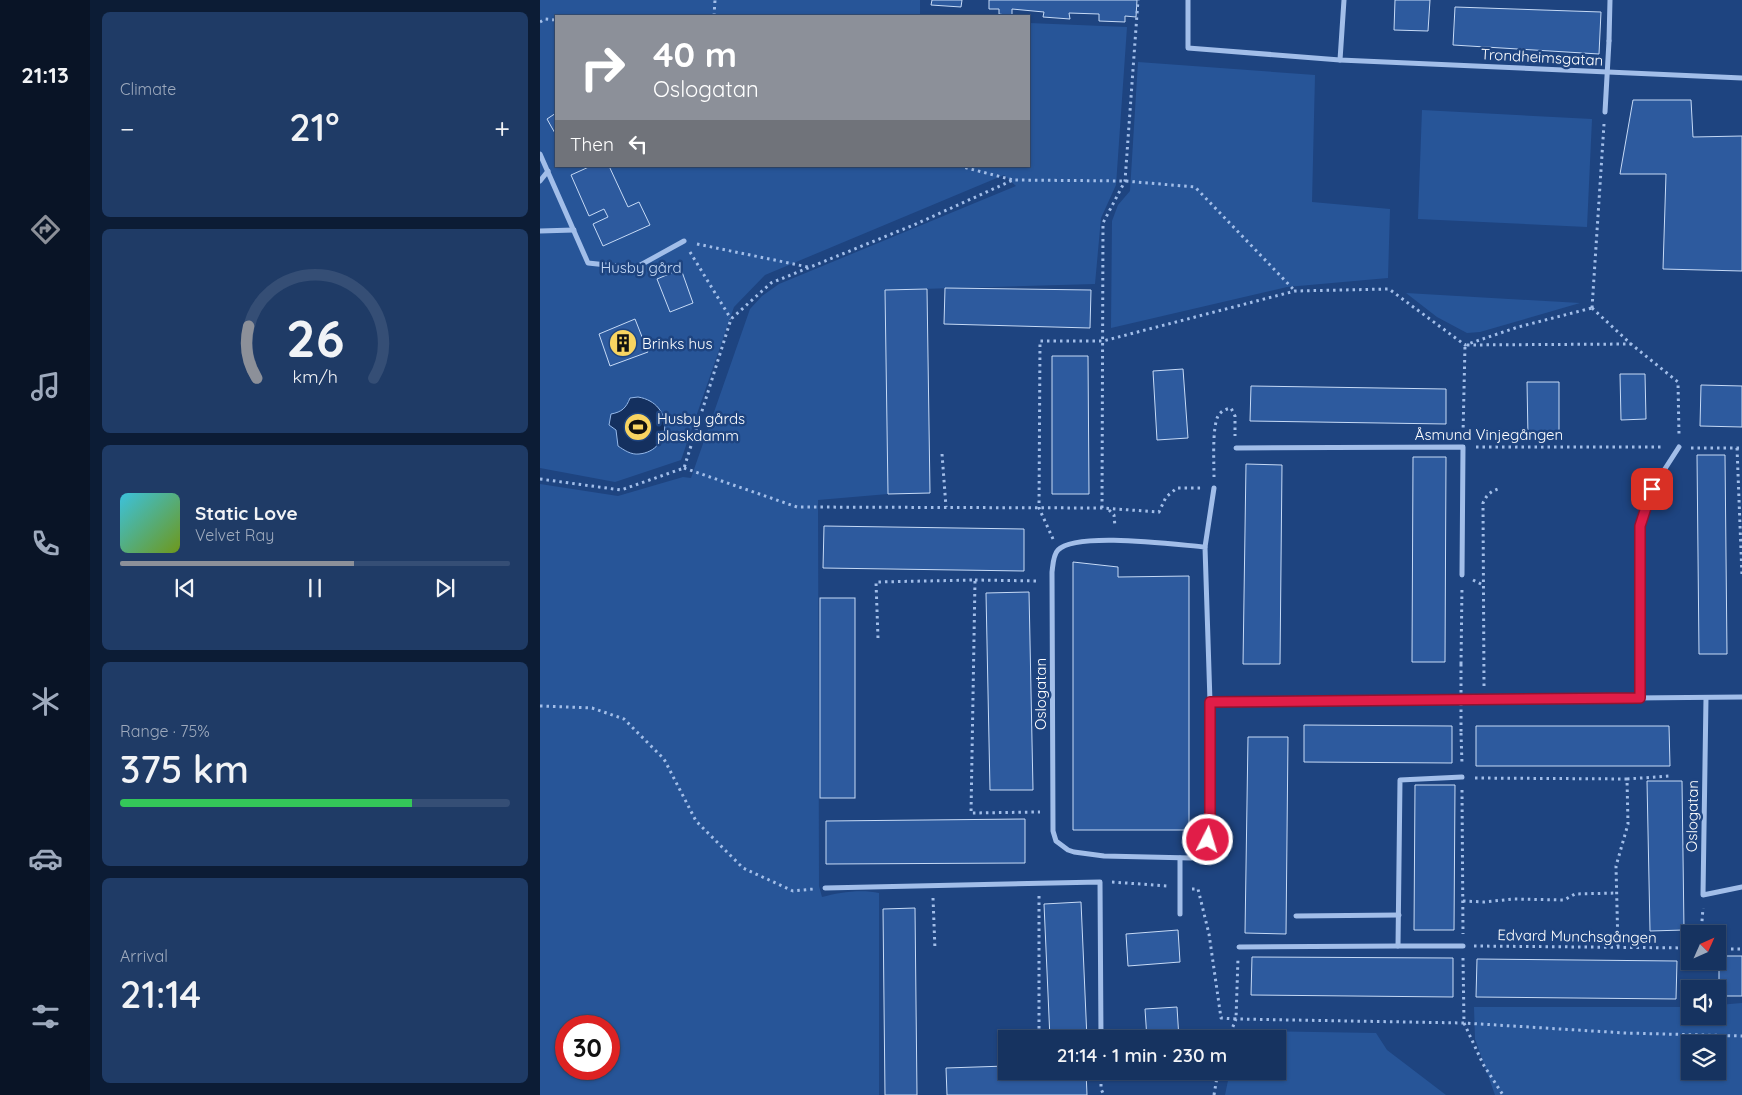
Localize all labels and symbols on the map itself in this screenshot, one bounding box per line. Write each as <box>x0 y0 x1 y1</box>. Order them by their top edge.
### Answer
street label: Trondheimsgatan <box>1480 44 1604 70</box>
park label: Husby gård <box>601 258 682 277</box>
building icon: Brinks hus <box>608 328 638 358</box>
place label: Brinks hus <box>642 334 713 353</box>
place label: Husby gårds plaskdamm <box>657 409 745 445</box>
sports icon: Husby gårds plaskdamm <box>623 412 653 442</box>
street label: Åsmund Vinjegången <box>1415 425 1563 444</box>
pin <box>1631 468 1673 510</box>
street label: Oslogatan <box>1031 658 1050 730</box>
street label: Oslogatan <box>1682 780 1702 852</box>
position arrow <box>1181 813 1233 865</box>
street label: Edvard Munchsgången <box>1497 925 1657 947</box>
north arrow <box>1681 925 1726 970</box>
speed limit sign: 30 <box>555 1015 620 1080</box>

